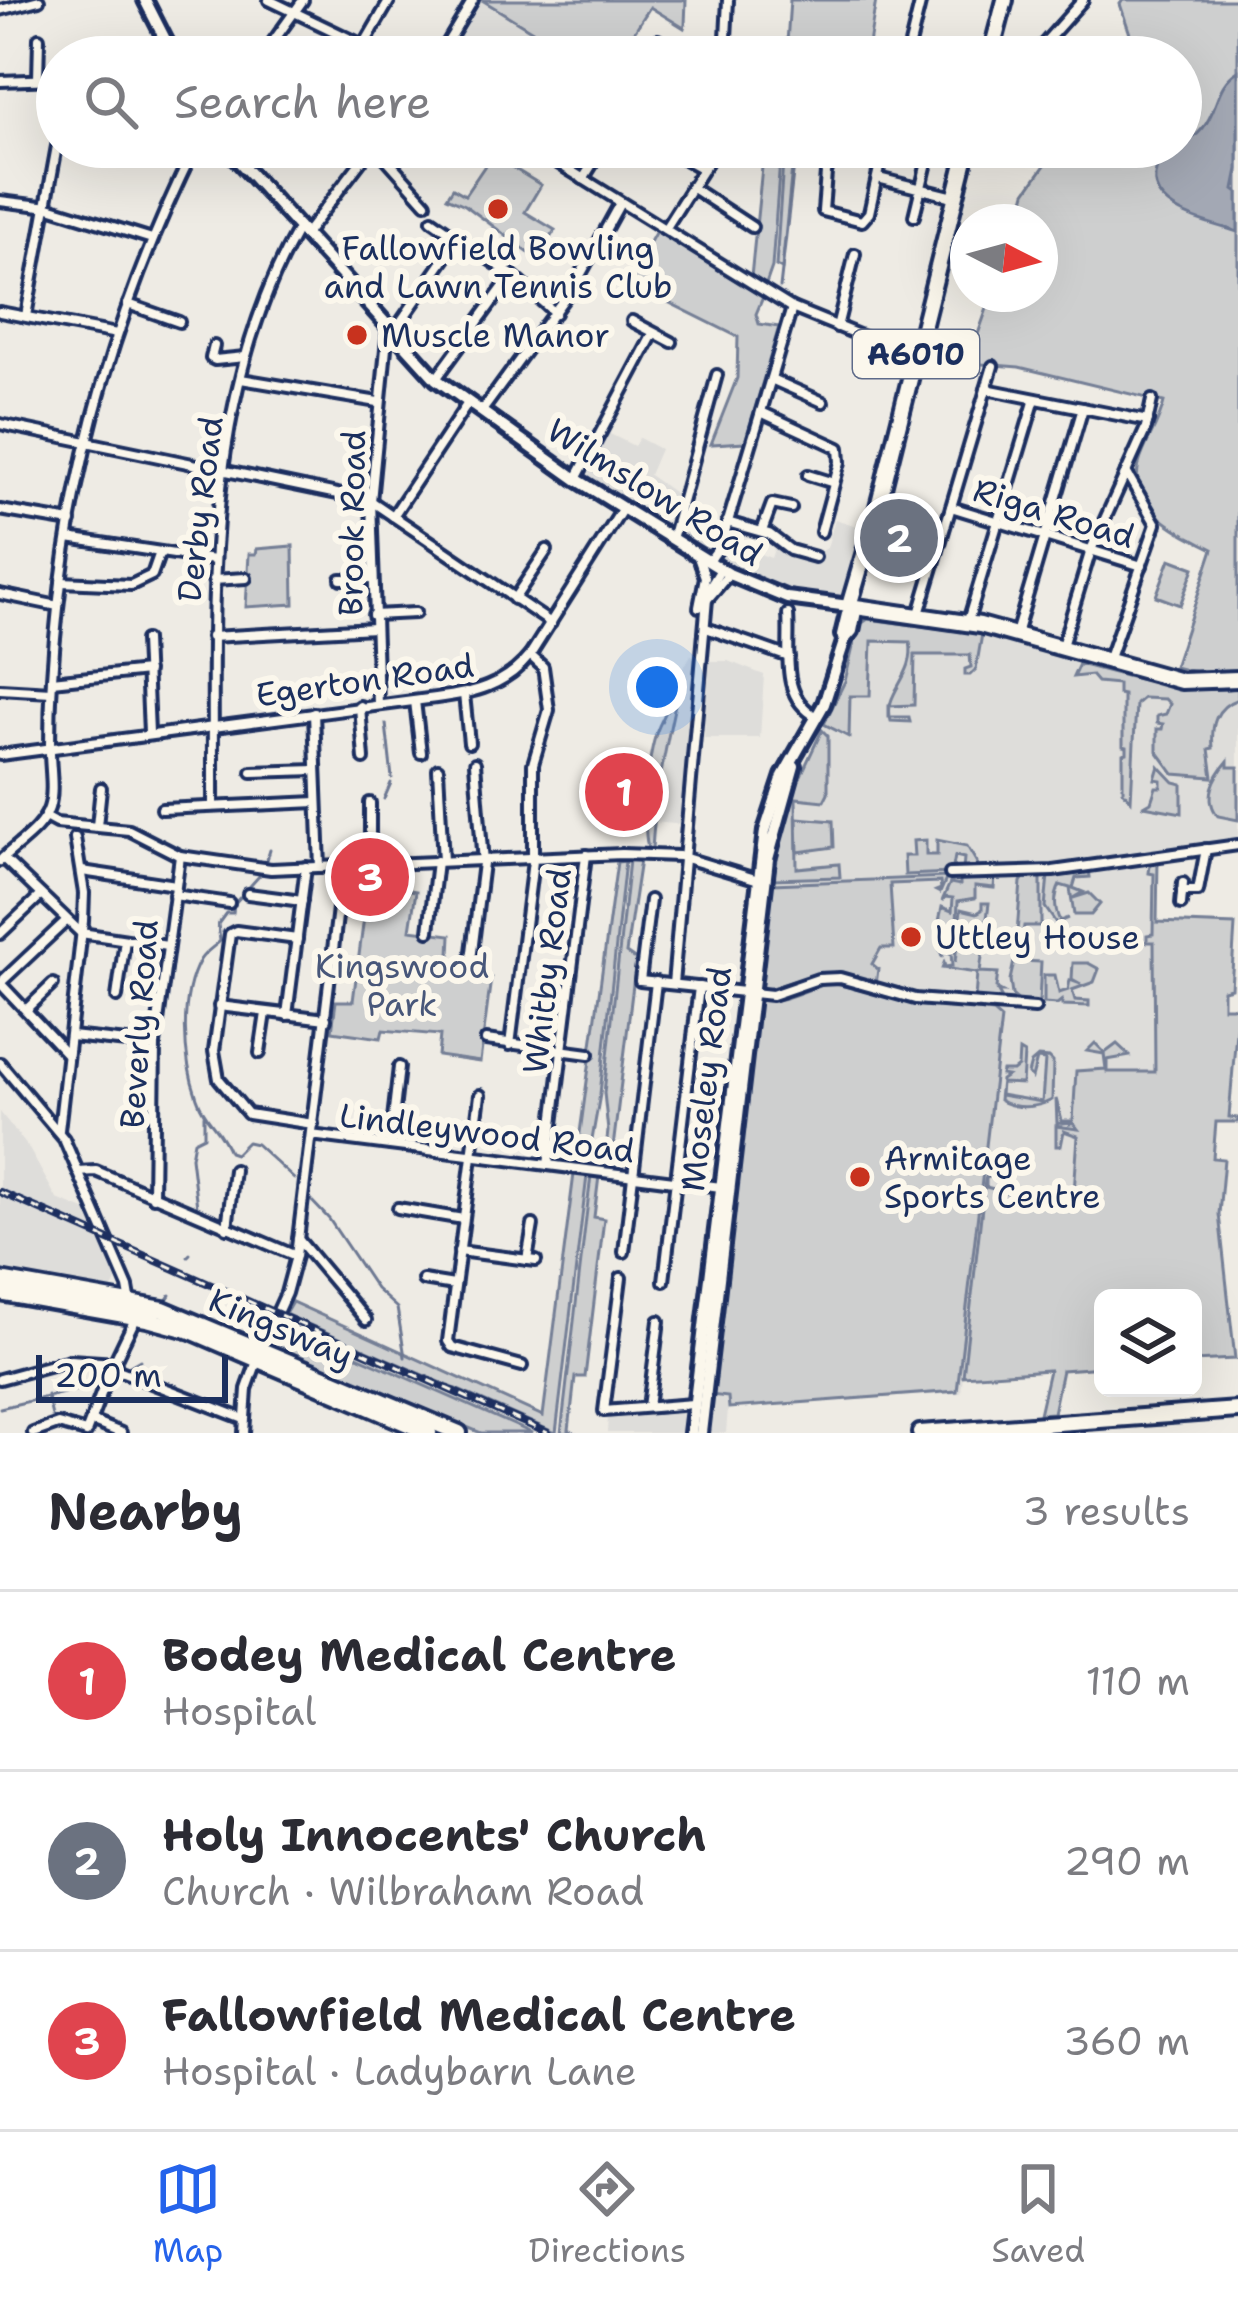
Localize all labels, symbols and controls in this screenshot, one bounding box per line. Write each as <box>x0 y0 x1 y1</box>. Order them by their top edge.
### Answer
search box <box>36 36 1202 168</box>
icon: search <box>78 69 144 135</box>
text: Search here <box>174 72 431 132</box>
marker: Fallowfield Bowling and Lawn Tennis Club <box>485 196 511 222</box>
north arrow <box>950 204 1058 312</box>
place label: Fallowfield Bowling and Lawn Tennis Club <box>323 226 673 309</box>
place label: Muscle Manor <box>381 313 610 358</box>
marker: Muscle Manor <box>344 322 370 348</box>
road number: A6010 <box>853 330 979 378</box>
street label: Wilmslow Road <box>539 408 771 576</box>
street label: Derby Road <box>166 414 234 604</box>
street label: Brook Road <box>328 430 376 616</box>
street label: Riga Road <box>968 467 1140 559</box>
pin: 2 <box>860 493 938 583</box>
street label: Egerton Road <box>253 642 477 718</box>
your location <box>627 657 687 717</box>
pin: 1 <box>585 747 663 837</box>
pin: 3 <box>331 832 409 922</box>
street label: Whitby Road <box>512 866 582 1076</box>
place label: Uttley House <box>935 915 1140 960</box>
street label: Beverly Road <box>109 918 169 1130</box>
marker: Uttley House <box>898 924 924 950</box>
park label: Kingswood Park <box>315 944 489 1027</box>
street label: Moseley Road <box>670 964 742 1194</box>
street label: Lindleywood Road <box>337 1093 637 1173</box>
place label: Armitage Sports Centre <box>884 1136 1101 1219</box>
marker: Armitage Sports Centre <box>847 1164 873 1190</box>
street label: Kingsway <box>202 1278 360 1378</box>
map controls <box>1094 1289 1202 1397</box>
button: layers <box>1094 1289 1202 1397</box>
scale bar <box>36 1349 228 1402</box>
text: 200 m <box>54 1353 162 1398</box>
text: Nearby <box>48 1477 243 1545</box>
text: 3 results <box>1023 1485 1190 1537</box>
text: Bodey Medical Centre <box>162 1625 677 1685</box>
text: 1 <box>78 1655 96 1707</box>
text: 110 m <box>1086 1655 1190 1707</box>
text: Hospital <box>162 1685 316 1737</box>
text: Holy Innocents' Church <box>162 1805 706 1865</box>
text: 2 <box>73 1835 101 1887</box>
text: 290 m <box>1064 1835 1190 1887</box>
text: Church · Wilbraham Road <box>162 1865 644 1917</box>
text: Fallowfield Medical Centre <box>162 1985 796 2045</box>
text: 3 <box>73 2015 101 2067</box>
text: 360 m <box>1063 2015 1190 2067</box>
text: Hospital · Ladybarn Lane <box>162 2045 637 2097</box>
tab: Map <box>153 2156 223 2273</box>
tab: Directions <box>529 2156 686 2273</box>
tab: Saved <box>992 2156 1085 2273</box>

